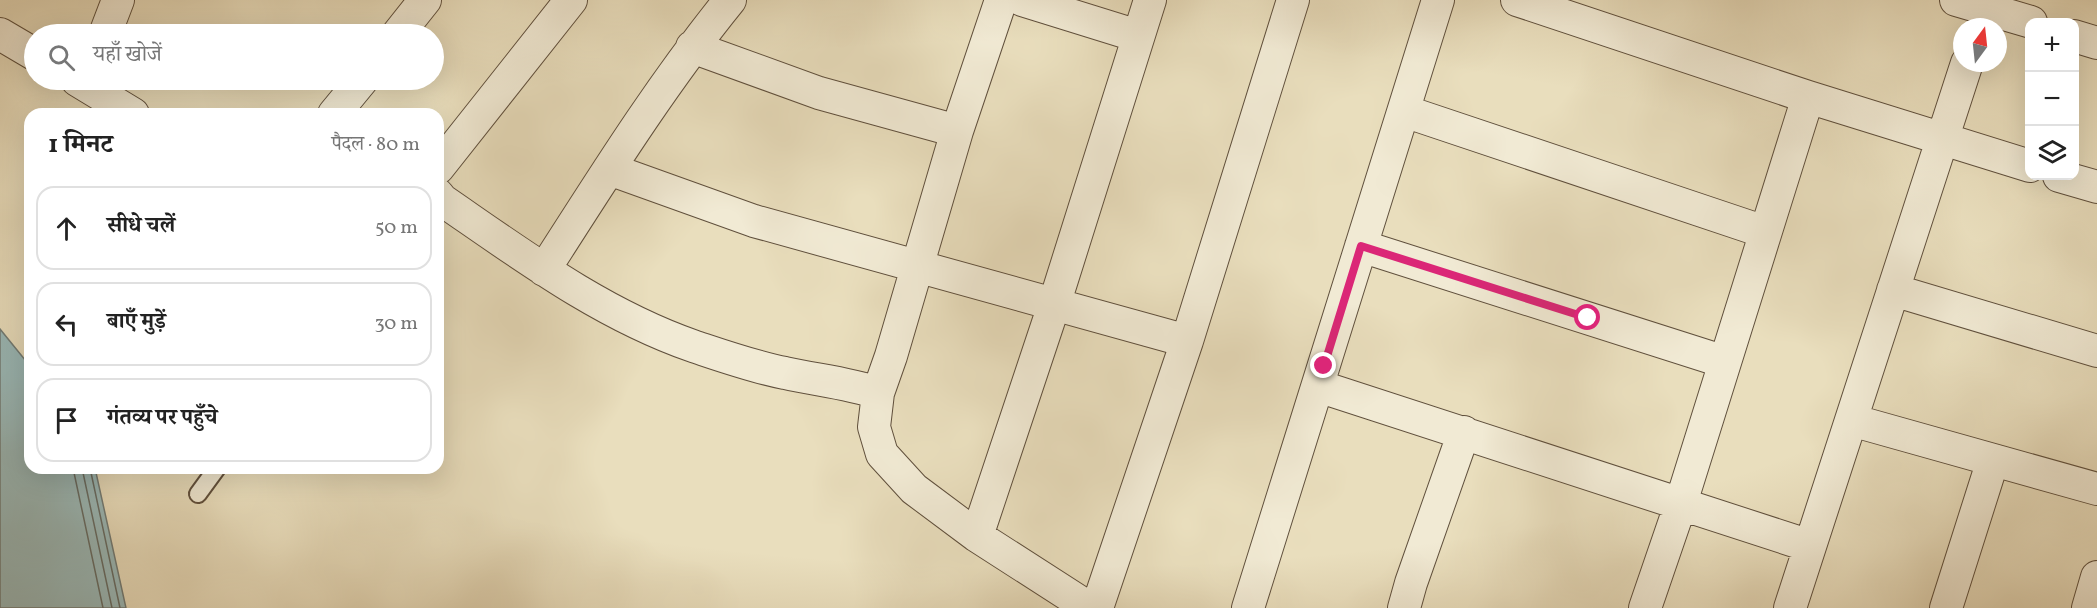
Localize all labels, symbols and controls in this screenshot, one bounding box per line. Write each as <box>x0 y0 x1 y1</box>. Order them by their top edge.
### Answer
north arrow <box>1953 18 2007 72</box>
map controls <box>2025 18 2079 180</box>
button: + <box>2025 18 2079 72</box>
search box <box>24 24 444 90</box>
text: यहाँ खोजें <box>93 40 162 71</box>
icon: search <box>45 41 78 74</box>
button: − <box>2025 72 2079 126</box>
button: layers <box>2025 126 2079 180</box>
text: 1 मिनट <box>48 127 113 163</box>
text: पैदल · 80 m <box>332 131 420 159</box>
text: सीधे चलें <box>107 211 175 242</box>
icon: ahead <box>50 212 83 245</box>
text: 50 m <box>375 214 418 242</box>
route start <box>1574 304 1600 330</box>
text: बाएँ मुड़ें <box>107 307 166 338</box>
icon: left <box>50 308 83 341</box>
text: 30 m <box>374 310 418 338</box>
route end <box>1310 352 1336 378</box>
text: गंतव्य पर पहुँचे <box>107 403 218 434</box>
icon: arrive <box>50 404 83 437</box>

